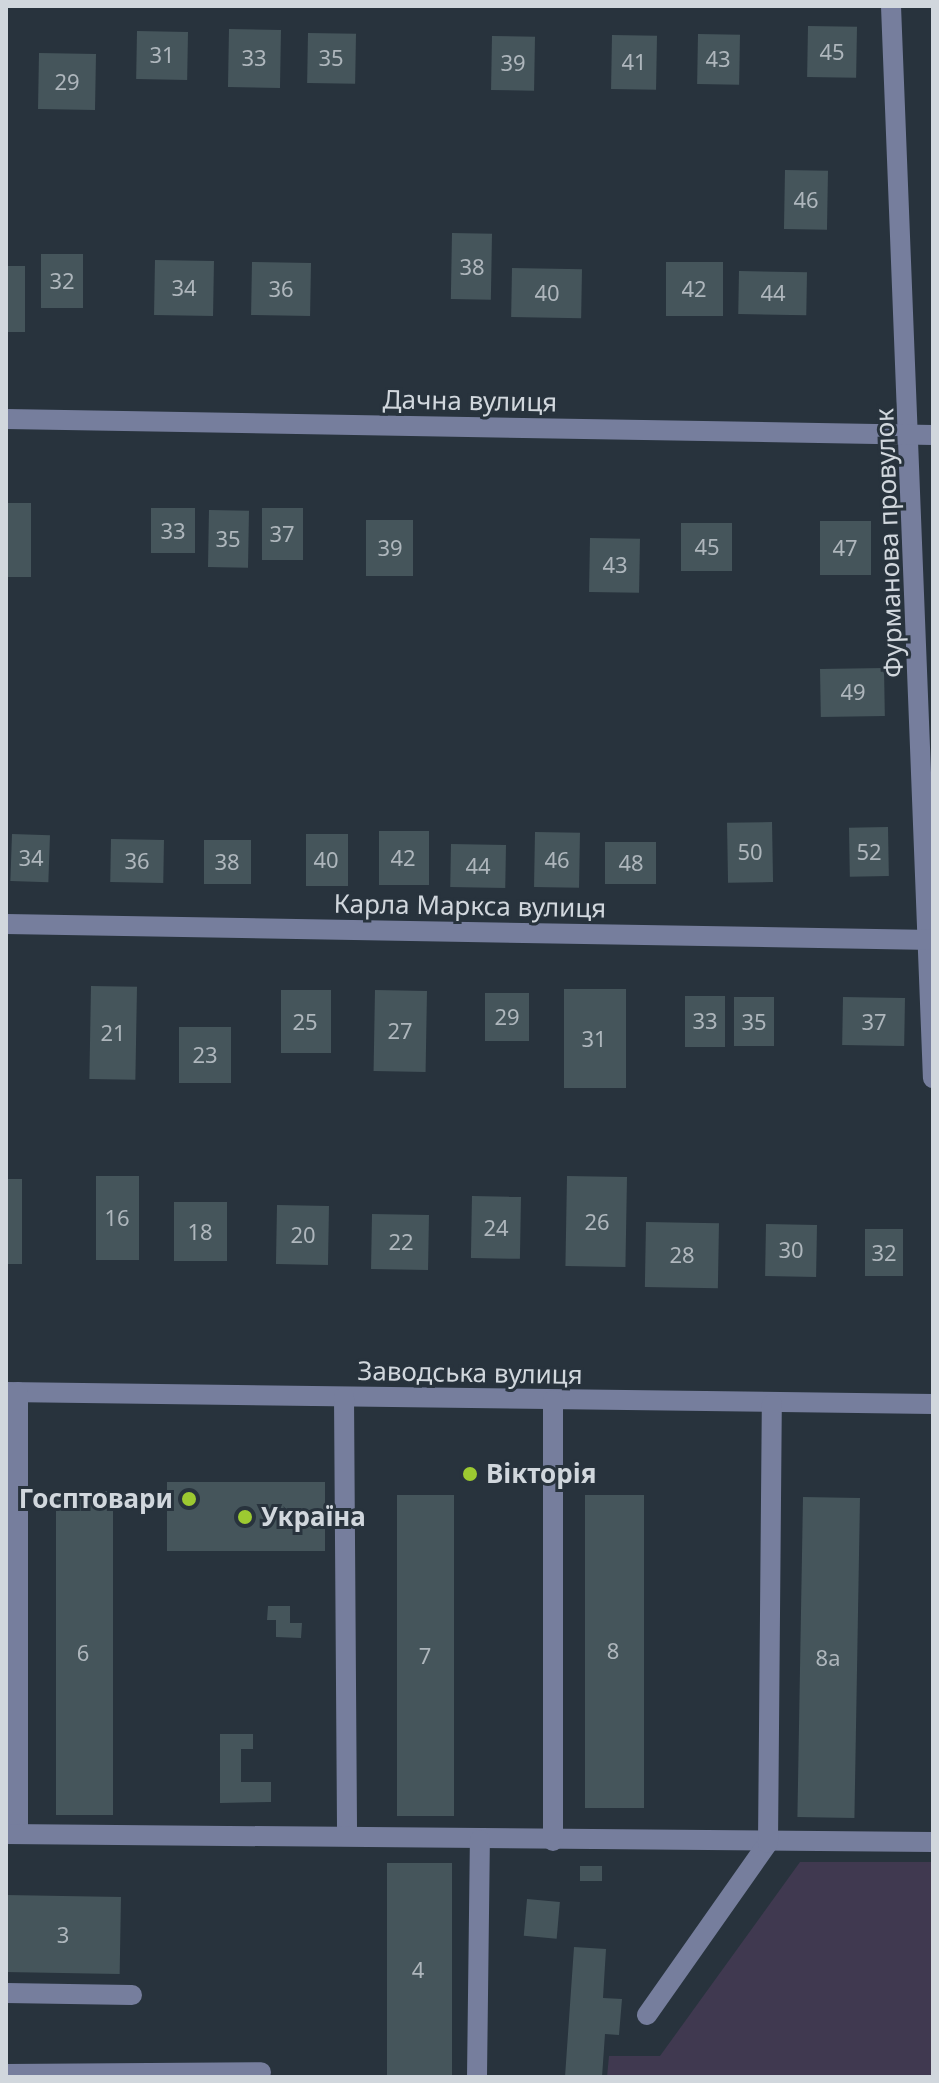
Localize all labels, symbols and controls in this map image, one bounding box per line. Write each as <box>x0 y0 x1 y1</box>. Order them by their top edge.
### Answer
house number: 45 <box>819 39 845 65</box>
house number: 31 <box>149 42 175 68</box>
house number: 33 <box>241 45 267 71</box>
house number: 35 <box>318 45 344 71</box>
house number: 43 <box>705 46 731 72</box>
house number: 41 <box>621 49 647 75</box>
house number: 39 <box>500 50 526 76</box>
house number: 29 <box>54 69 80 95</box>
house number: 46 <box>793 187 819 213</box>
house number: 38 <box>459 254 485 280</box>
house number: 32 <box>49 268 75 294</box>
house number: 34 <box>171 275 197 301</box>
house number: 36 <box>268 276 294 302</box>
house number: 42 <box>681 276 707 302</box>
house number: 40 <box>534 280 560 306</box>
house number: 44 <box>760 280 786 306</box>
street label: Дачна вулиця <box>382 384 558 418</box>
street label: Фурманова провулок <box>869 408 909 678</box>
house number: 33 <box>160 518 186 544</box>
house number: 37 <box>269 521 295 547</box>
house number: 35 <box>215 526 241 552</box>
house number: 45 <box>694 534 720 560</box>
house number: 39 <box>377 535 403 561</box>
house number: 47 <box>832 535 858 561</box>
house number: 43 <box>602 552 628 578</box>
house number: 49 <box>840 679 866 705</box>
house number: 50 <box>737 839 763 865</box>
house number: 52 <box>856 839 882 865</box>
house number: 34 <box>18 845 44 871</box>
house number: 42 <box>390 845 416 871</box>
house number: 40 <box>313 847 339 873</box>
house number: 46 <box>544 847 570 873</box>
house number: 36 <box>124 848 150 874</box>
house number: 38 <box>214 849 240 875</box>
house number: 48 <box>618 850 644 876</box>
house number: 44 <box>465 853 491 879</box>
street label: Карла Маркса вулиця <box>333 888 607 924</box>
house number: 29 <box>494 1004 520 1030</box>
house number: 33 <box>692 1008 718 1034</box>
house number: 25 <box>292 1009 318 1035</box>
house number: 35 <box>741 1009 767 1035</box>
house number: 37 <box>861 1009 887 1035</box>
house number: 27 <box>387 1018 413 1044</box>
house number: 21 <box>100 1020 126 1046</box>
house number: 31 <box>581 1026 607 1052</box>
house number: 23 <box>192 1042 218 1068</box>
house number: 16 <box>104 1205 130 1231</box>
house number: 26 <box>584 1209 610 1235</box>
house number: 24 <box>483 1215 509 1241</box>
house number: 18 <box>187 1219 213 1245</box>
house number: 20 <box>290 1222 316 1248</box>
house number: 22 <box>388 1229 414 1255</box>
house number: 30 <box>778 1237 804 1263</box>
house number: 32 <box>871 1240 897 1266</box>
house number: 28 <box>669 1242 695 1268</box>
street label: Заводська вулиця <box>357 1355 583 1391</box>
place label: Вікторія <box>486 1458 596 1490</box>
marker: Вікторія <box>461 1465 479 1483</box>
place label: Госптовари <box>19 1483 173 1515</box>
marker: Госптовари <box>180 1490 198 1508</box>
place label: Україна <box>261 1501 366 1533</box>
marker: Україна <box>236 1508 254 1526</box>
house number: 8 <box>607 1638 619 1664</box>
house number: 6 <box>77 1640 89 1666</box>
house number: 7 <box>419 1643 431 1669</box>
house number: 8а <box>816 1645 840 1671</box>
house number: 3 <box>57 1922 69 1948</box>
house number: 4 <box>412 1957 424 1983</box>

